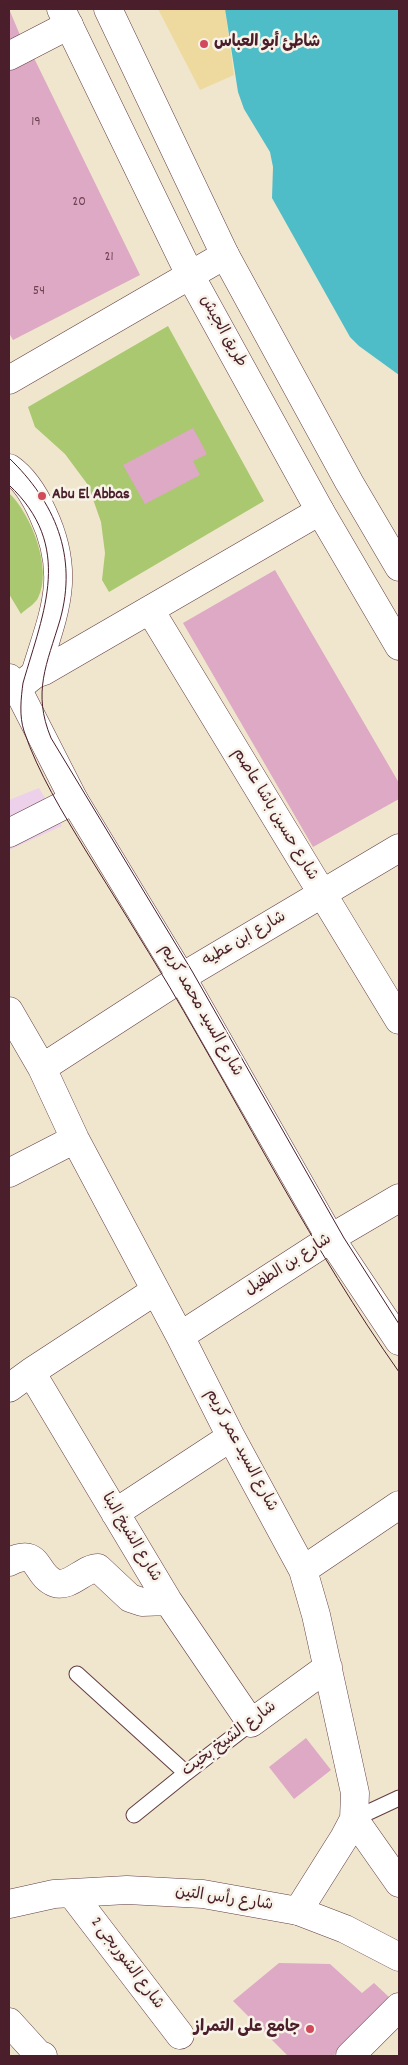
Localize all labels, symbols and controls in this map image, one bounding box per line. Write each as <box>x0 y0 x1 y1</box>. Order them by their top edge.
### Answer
place label: شاطئ أبو العباس <box>214 34 320 54</box>
marker: شاطئ أبو العباس <box>198 38 210 50</box>
house number: 19 <box>31 115 41 131</box>
house number: 20 <box>72 195 86 211</box>
house number: 21 <box>104 250 114 266</box>
house number: 54 <box>33 284 45 300</box>
street label: طريق الجيش <box>194 293 250 371</box>
place label: Abu El Abbas <box>52 486 130 506</box>
marker: Abu El Abbas <box>36 490 48 502</box>
street label: شارع حسين باشا عاصم <box>227 745 321 885</box>
street label: شارع ابن عطيه <box>200 908 290 972</box>
street label: شارع السيد محمد كريم <box>154 942 246 1080</box>
street label: شارع بن الطفيل <box>242 1231 336 1301</box>
street label: شارع السيد عمر كريم <box>200 1386 280 1516</box>
street label: شارع الشيخ البنا <box>96 1490 164 1586</box>
street label: شارع الشيخ بخيت <box>179 1698 281 1782</box>
street label: شارع رأس التين <box>174 1884 274 1916</box>
street label: شارع الشوربجى 2 <box>85 1914 167 2014</box>
place label: جامع على التمراز <box>194 2019 300 2039</box>
marker: جامع على التمراز <box>304 2023 316 2035</box>

